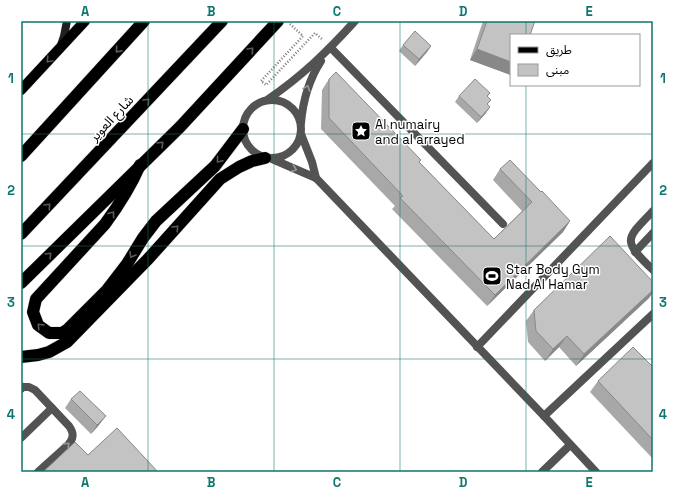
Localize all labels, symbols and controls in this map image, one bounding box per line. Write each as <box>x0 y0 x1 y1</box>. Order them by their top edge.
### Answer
text: A <box>81 3 90 20</box>
text: B <box>207 3 216 20</box>
text: C <box>333 3 341 20</box>
text: D <box>459 3 468 20</box>
text: E <box>585 3 593 20</box>
legend <box>510 34 640 86</box>
text: طريق <box>546 42 572 58</box>
one-way arrow <box>115 45 123 53</box>
one-way arrow <box>246 47 253 55</box>
one-way arrow <box>46 55 53 63</box>
text: مبنى <box>546 62 569 78</box>
text: 1 <box>8 70 14 87</box>
text: 1 <box>660 70 666 87</box>
one-way arrow <box>303 84 311 91</box>
street label: شارع العوير <box>85 92 139 147</box>
one-way arrow <box>142 98 149 106</box>
place label: Al numairy and al arrayed <box>375 116 465 148</box>
place icon: Al numairy and al arrayed <box>350 120 372 142</box>
one-way arrow <box>156 142 164 149</box>
one-way arrow <box>217 156 224 163</box>
one-way arrow <box>291 164 298 172</box>
text: 2 <box>7 182 15 199</box>
text: 2 <box>659 182 667 199</box>
one-way arrow <box>43 203 50 211</box>
one-way arrow <box>108 211 115 218</box>
one-way arrow <box>172 225 179 233</box>
one-way arrow <box>129 251 136 258</box>
one-way arrow <box>44 252 52 260</box>
place label: Star Body Gym Nad Al Hamar <box>506 261 600 293</box>
sports icon: Star Body Gym Nad Al Hamar <box>481 265 503 287</box>
text: 3 <box>7 294 15 311</box>
text: 3 <box>659 294 667 311</box>
one-way arrow <box>37 323 45 331</box>
text: 4 <box>7 406 15 423</box>
text: 4 <box>659 406 667 423</box>
one-way arrow <box>62 442 70 450</box>
text: A <box>81 474 90 491</box>
text: B <box>207 474 216 491</box>
text: C <box>333 474 341 491</box>
text: D <box>459 474 468 491</box>
text: E <box>585 474 593 491</box>

